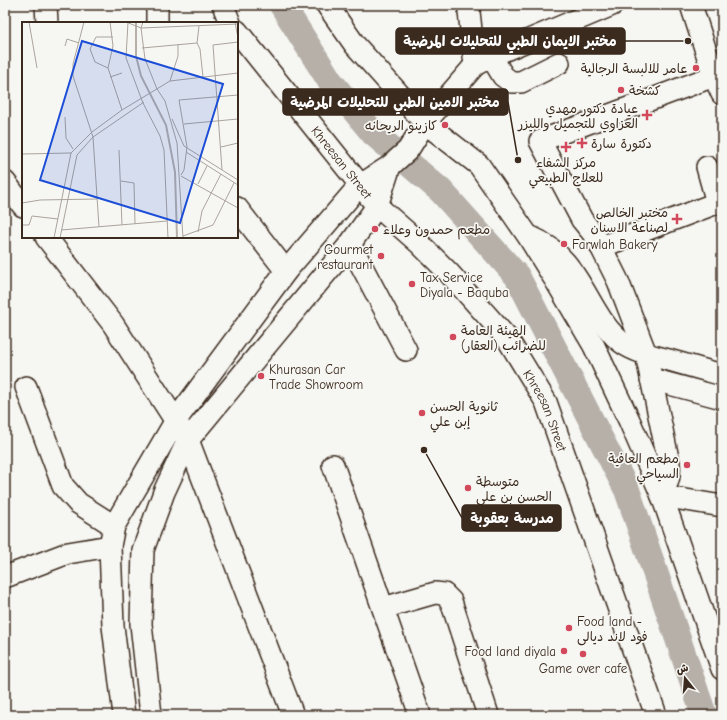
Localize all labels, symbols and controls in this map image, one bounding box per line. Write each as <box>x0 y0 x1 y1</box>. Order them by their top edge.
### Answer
inset map <box>22 22 238 238</box>
callout: مختبر الايمان الطبي للتحليلات المرضية <box>396 28 625 54</box>
text: مختبر الايمان الطبي للتحليلات المرضية <box>403 33 617 54</box>
place label: عامر للالبسة الرجالية <box>581 61 688 77</box>
marker: عامر للالبسة الرجالية <box>691 63 701 73</box>
place label: كشخة <box>629 83 661 98</box>
marker: كشخة <box>616 85 626 95</box>
callout: مختبر الامين الطبي للتحليلات المرضية <box>283 89 508 115</box>
text: مختبر الامين الطبي للتحليلات المرضية <box>290 94 500 115</box>
place label: عيادة دكتور مهدي العزاوي للتجميل والليزر <box>517 101 638 133</box>
marker: عيادة دكتور مهدي العزاوي للتجميل والليزر <box>641 109 653 121</box>
place label: كازينو الريحانه <box>365 118 437 134</box>
marker: كازينو الريحانه <box>440 120 450 130</box>
street label: Khreesan Street <box>308 123 376 202</box>
place label: دكتورة سارة <box>591 136 652 152</box>
marker: دكتورة سارة <box>576 137 588 149</box>
marker: مركز الشفاء للعلاج الطبيعي <box>560 141 572 153</box>
place label: مركز الشفاء للعلاج الطبيعي <box>529 155 603 189</box>
place label: مختبر الخالص لصناعة الاسنان <box>591 205 668 235</box>
marker: مختبر الخالص لصناعة الاسنان <box>671 213 683 225</box>
place label: مطعم حمدون وعلاء <box>383 222 490 240</box>
marker: مطعم حمدون وعلاء <box>370 224 380 234</box>
place label: Farwlah Bakery <box>572 237 658 252</box>
marker: Farwlah Bakery <box>559 239 569 249</box>
place label: Gourmet restaurant <box>317 242 374 272</box>
marker: Gourmet restaurant <box>376 251 386 261</box>
place label: Tax Service Diyala - Baquba <box>420 270 509 300</box>
marker: Tax Service Diyala - Baquba <box>407 279 417 289</box>
place label: الهيئة العامة للضرائب (العقار) <box>461 323 546 354</box>
marker: الهيئة العامة للضرائب (العقار) <box>448 332 458 342</box>
place label: Khurasan Car Trade Showroom <box>269 362 363 392</box>
street label: Khreesan Street <box>520 367 571 454</box>
marker: Khurasan Car Trade Showroom <box>256 371 266 381</box>
place label: ثانوية الحسن إبن علي <box>430 399 499 433</box>
marker: ثانوية الحسن إبن علي <box>417 408 427 418</box>
place label: مطعم العافية السياحي <box>608 451 679 485</box>
marker: مطعم العافية السياحي <box>682 460 692 470</box>
place label: متوسطة الحسن بن علي <box>476 474 552 508</box>
marker: متوسطة الحسن بن علي <box>463 483 473 493</box>
callout: مدرسة بعقوبة <box>462 505 561 531</box>
text: مدرسة بعقوبة <box>470 510 554 527</box>
place label: Food land - فود لاند ديالى <box>577 614 648 646</box>
marker: Food land - فود لاند ديالى <box>564 623 574 633</box>
place label: Food land diyala <box>465 644 556 659</box>
marker: Food land diyala <box>559 646 569 656</box>
marker: Game over cafe <box>578 649 588 659</box>
north arrow <box>665 658 705 698</box>
place label: Game over cafe <box>539 661 628 676</box>
text: ش <box>675 661 690 677</box>

